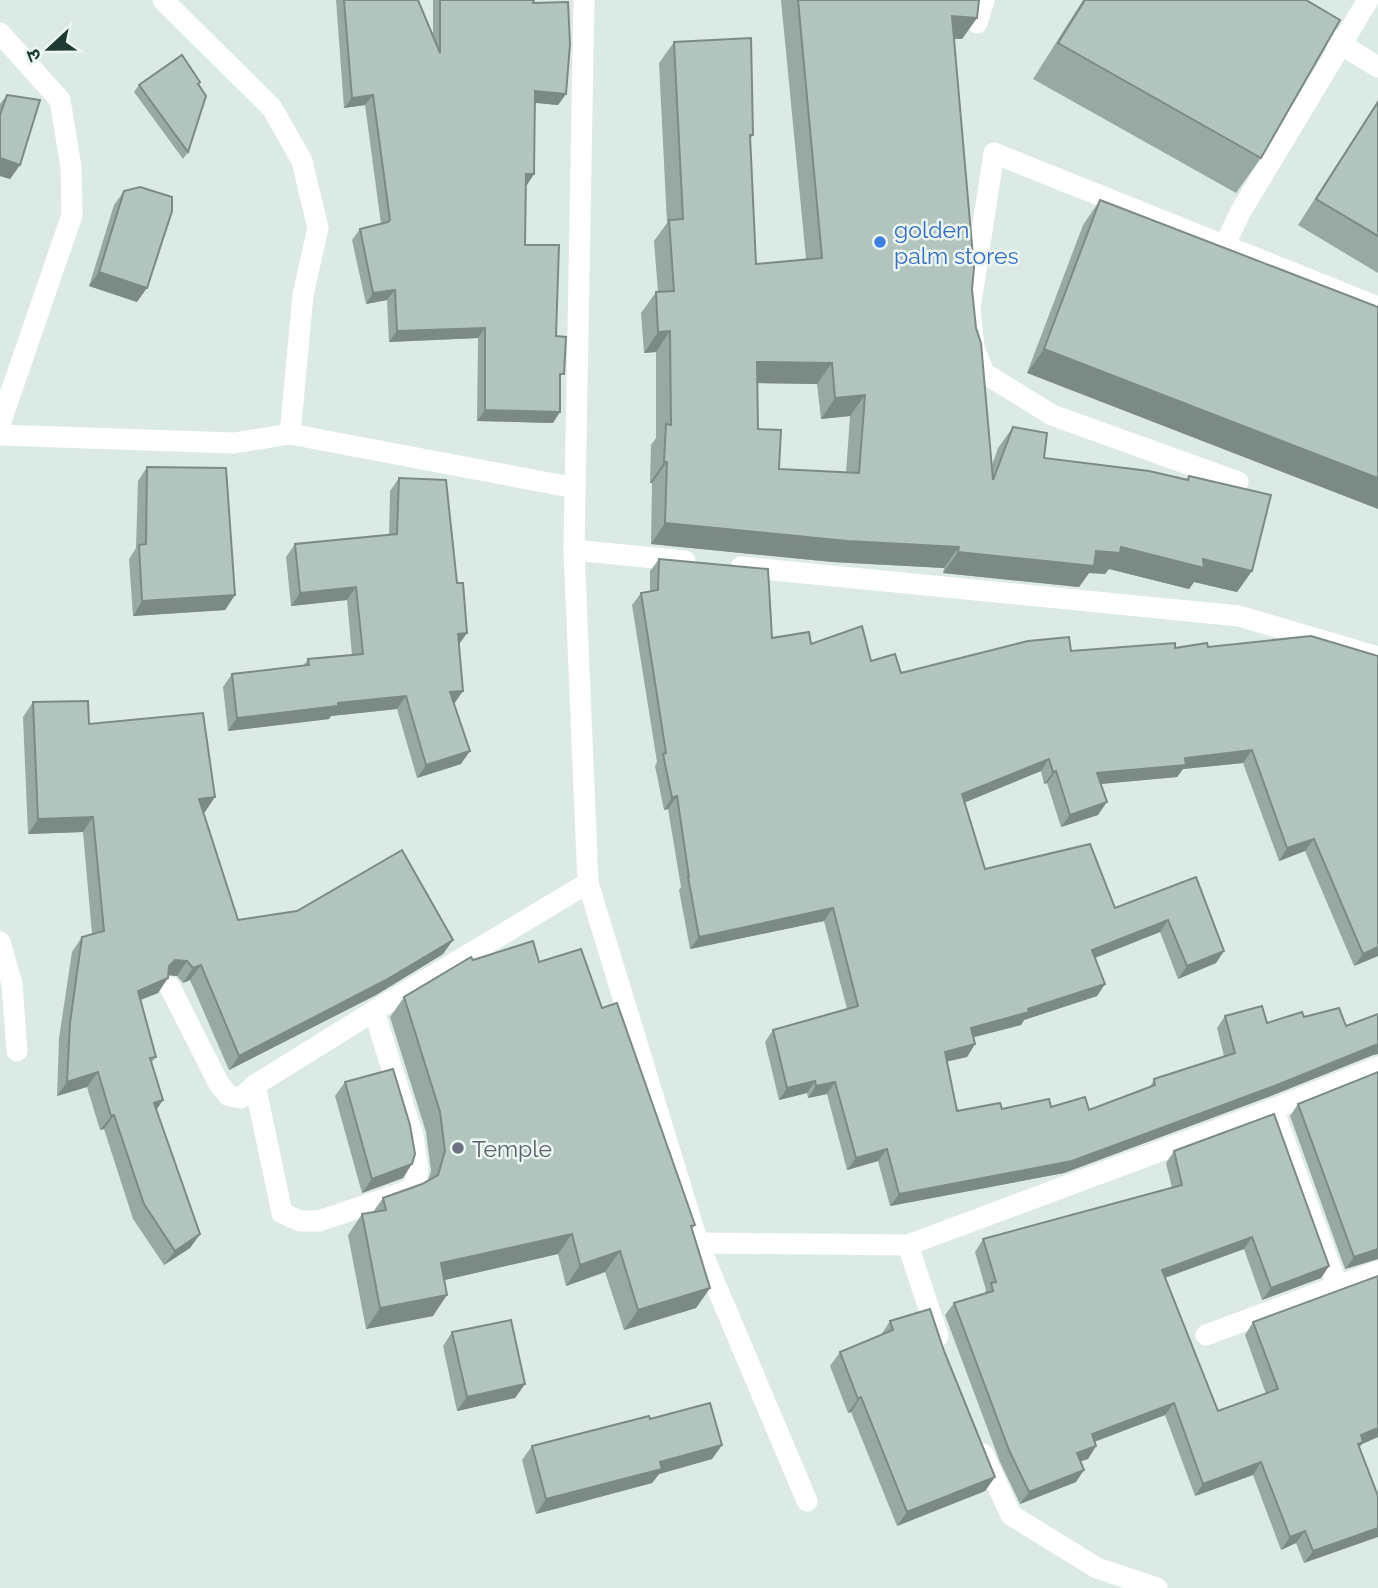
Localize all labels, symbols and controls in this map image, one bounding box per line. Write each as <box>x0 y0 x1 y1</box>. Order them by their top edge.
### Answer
north arrow <box>14 14 84 84</box>
text: उ <box>21 45 46 65</box>
place label: golden palm stores <box>894 216 1019 269</box>
marker: golden palm stores <box>872 234 888 250</box>
place label: Temple <box>472 1135 552 1162</box>
marker: Temple <box>450 1140 466 1156</box>

